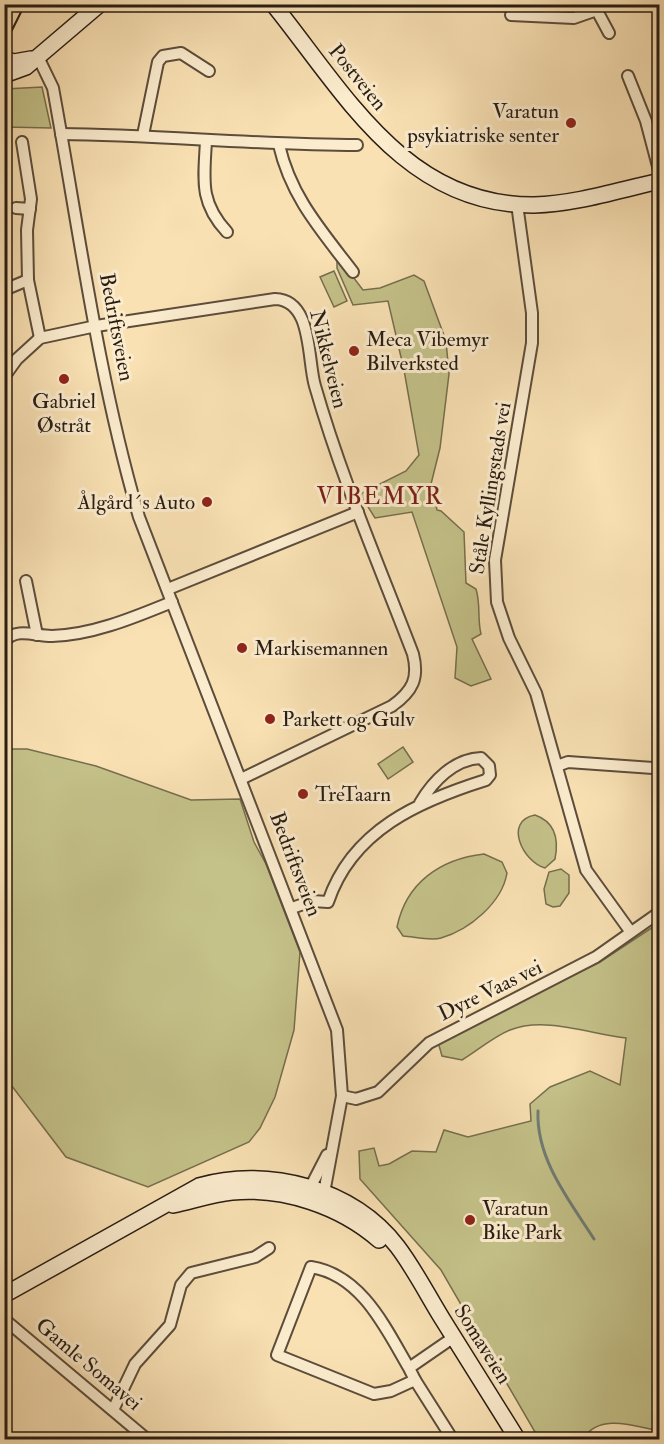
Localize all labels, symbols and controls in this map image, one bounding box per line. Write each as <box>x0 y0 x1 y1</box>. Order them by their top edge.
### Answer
street label: Postveien <box>322 38 393 116</box>
place label: Varatun psykiatriske senter <box>406 98 559 149</box>
marker: Varatun psykiatriske senter <box>564 116 578 130</box>
street label: Bedriftsveien <box>93 271 140 384</box>
street label: Nikkelveien <box>303 307 354 411</box>
place label: Meca Vibemyr Bilverksted <box>366 326 489 377</box>
marker: Meca Vibemyr Bilverksted <box>347 344 361 358</box>
marker: Gabriel Østråt <box>57 372 71 386</box>
place label: Gabriel Østråt <box>32 388 97 439</box>
street label: Ståle Kyllingstads vei <box>464 400 518 576</box>
district label: VIBEMYR <box>316 481 444 512</box>
place label: Ålgård´s Auto <box>76 489 195 516</box>
marker: Ålgård´s Auto <box>200 495 214 509</box>
place label: Markisemannen <box>254 635 389 662</box>
marker: Markisemannen <box>235 641 249 655</box>
place label: Parkett og Gulv <box>282 706 415 733</box>
marker: Parkett og Gulv <box>263 712 277 726</box>
place label: TreTaarn <box>315 781 391 808</box>
marker: TreTaarn <box>296 787 310 801</box>
street label: Bedriftsveien <box>263 808 328 920</box>
street label: Dyre Vaas vei <box>434 953 547 1027</box>
place label: Varatun Bike Park <box>482 1195 562 1246</box>
marker: Varatun Bike Park <box>463 1213 477 1227</box>
street label: Somaveien <box>448 1299 518 1389</box>
street label: Gamle Somavei <box>30 1312 148 1417</box>

